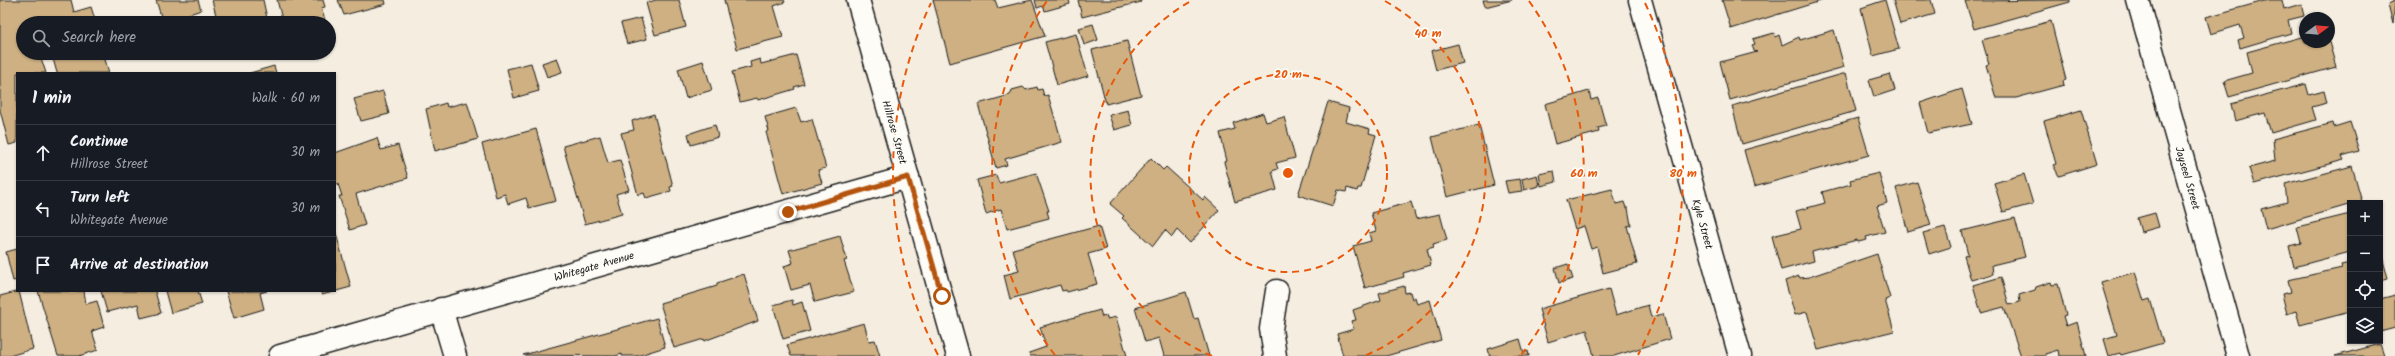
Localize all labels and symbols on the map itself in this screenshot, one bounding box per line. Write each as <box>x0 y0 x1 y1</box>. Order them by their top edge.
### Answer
north arrow <box>2299 12 2335 48</box>
text: 40 m <box>1414 24 1442 43</box>
text: 20 m <box>1274 65 1302 84</box>
street label: Hillrose Street <box>876 98 912 167</box>
street label: Jayseel Street <box>2169 145 2205 213</box>
text: 60 m <box>1570 164 1598 183</box>
text: 80 m <box>1669 164 1697 183</box>
centre of rings <box>1281 166 1295 180</box>
street label: Kyle Street <box>1686 197 1718 252</box>
route end <box>779 203 797 221</box>
street label: Whitegate Avenue <box>552 247 637 287</box>
route start <box>933 287 951 305</box>

